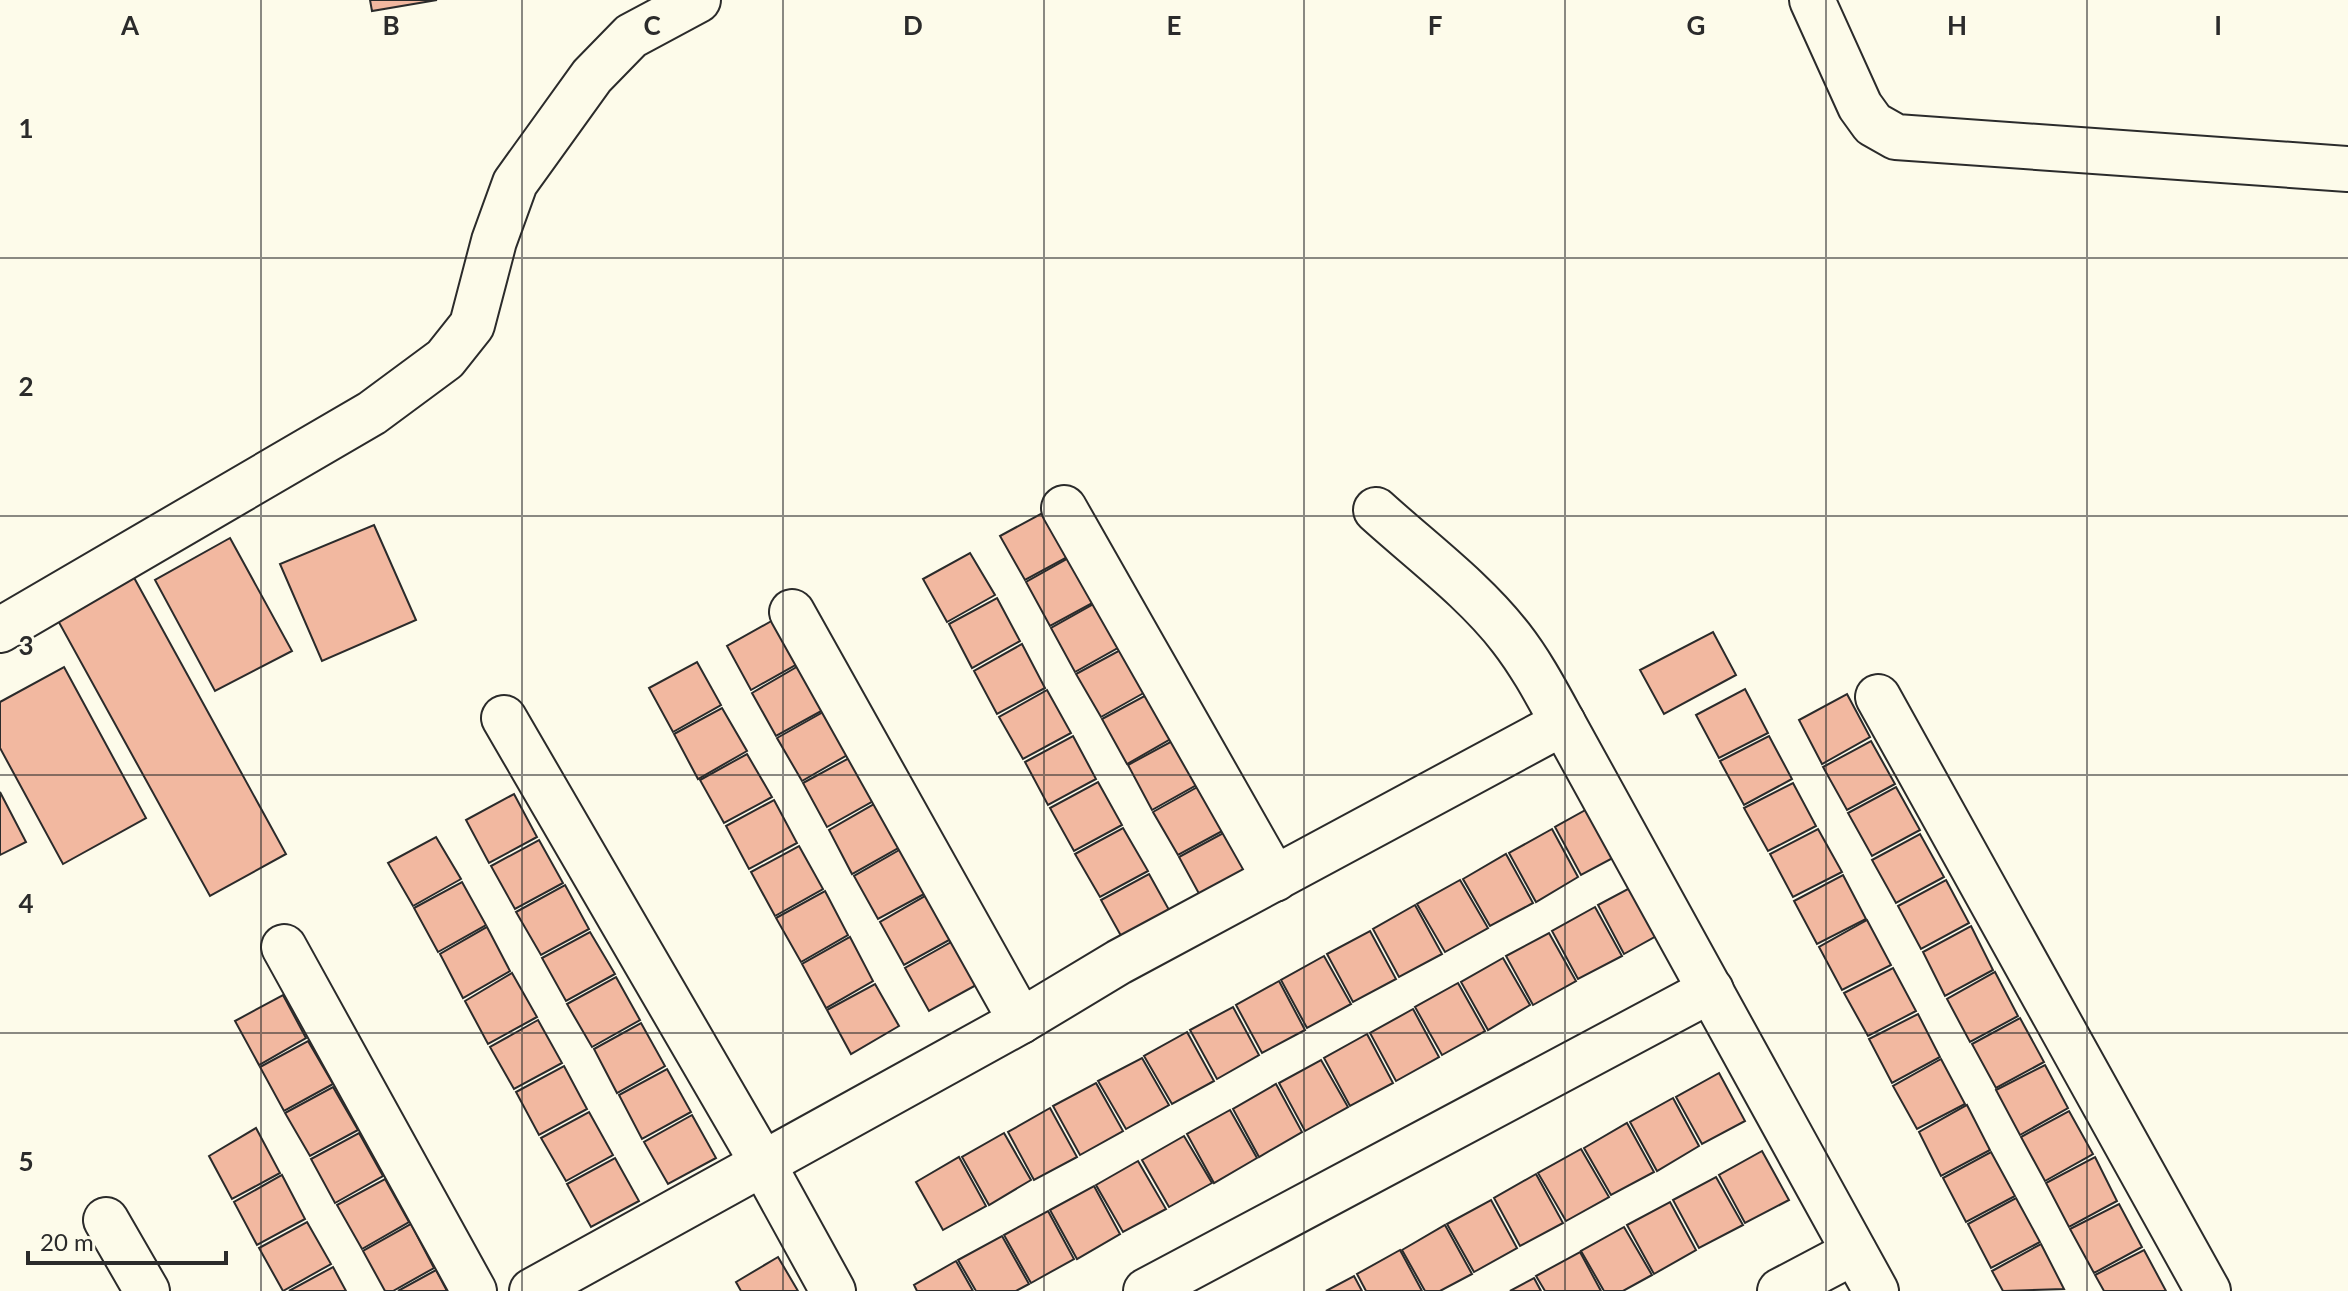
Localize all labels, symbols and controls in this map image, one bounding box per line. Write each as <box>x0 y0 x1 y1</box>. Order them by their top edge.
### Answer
text: A <box>120 9 140 41</box>
text: B <box>382 9 400 41</box>
text: C <box>643 9 661 41</box>
text: D <box>903 9 923 41</box>
text: E <box>1167 9 1181 41</box>
text: F <box>1428 9 1442 41</box>
text: G <box>1687 9 1705 41</box>
text: H <box>1947 9 1967 41</box>
text: I <box>2214 9 2222 41</box>
text: 1 <box>18 112 34 144</box>
text: 2 <box>18 370 34 402</box>
text: 3 <box>18 629 34 661</box>
text: 4 <box>18 887 34 919</box>
text: 5 <box>18 1145 34 1177</box>
scale bar <box>28 1215 226 1265</box>
text: 20 m <box>40 1227 94 1256</box>

